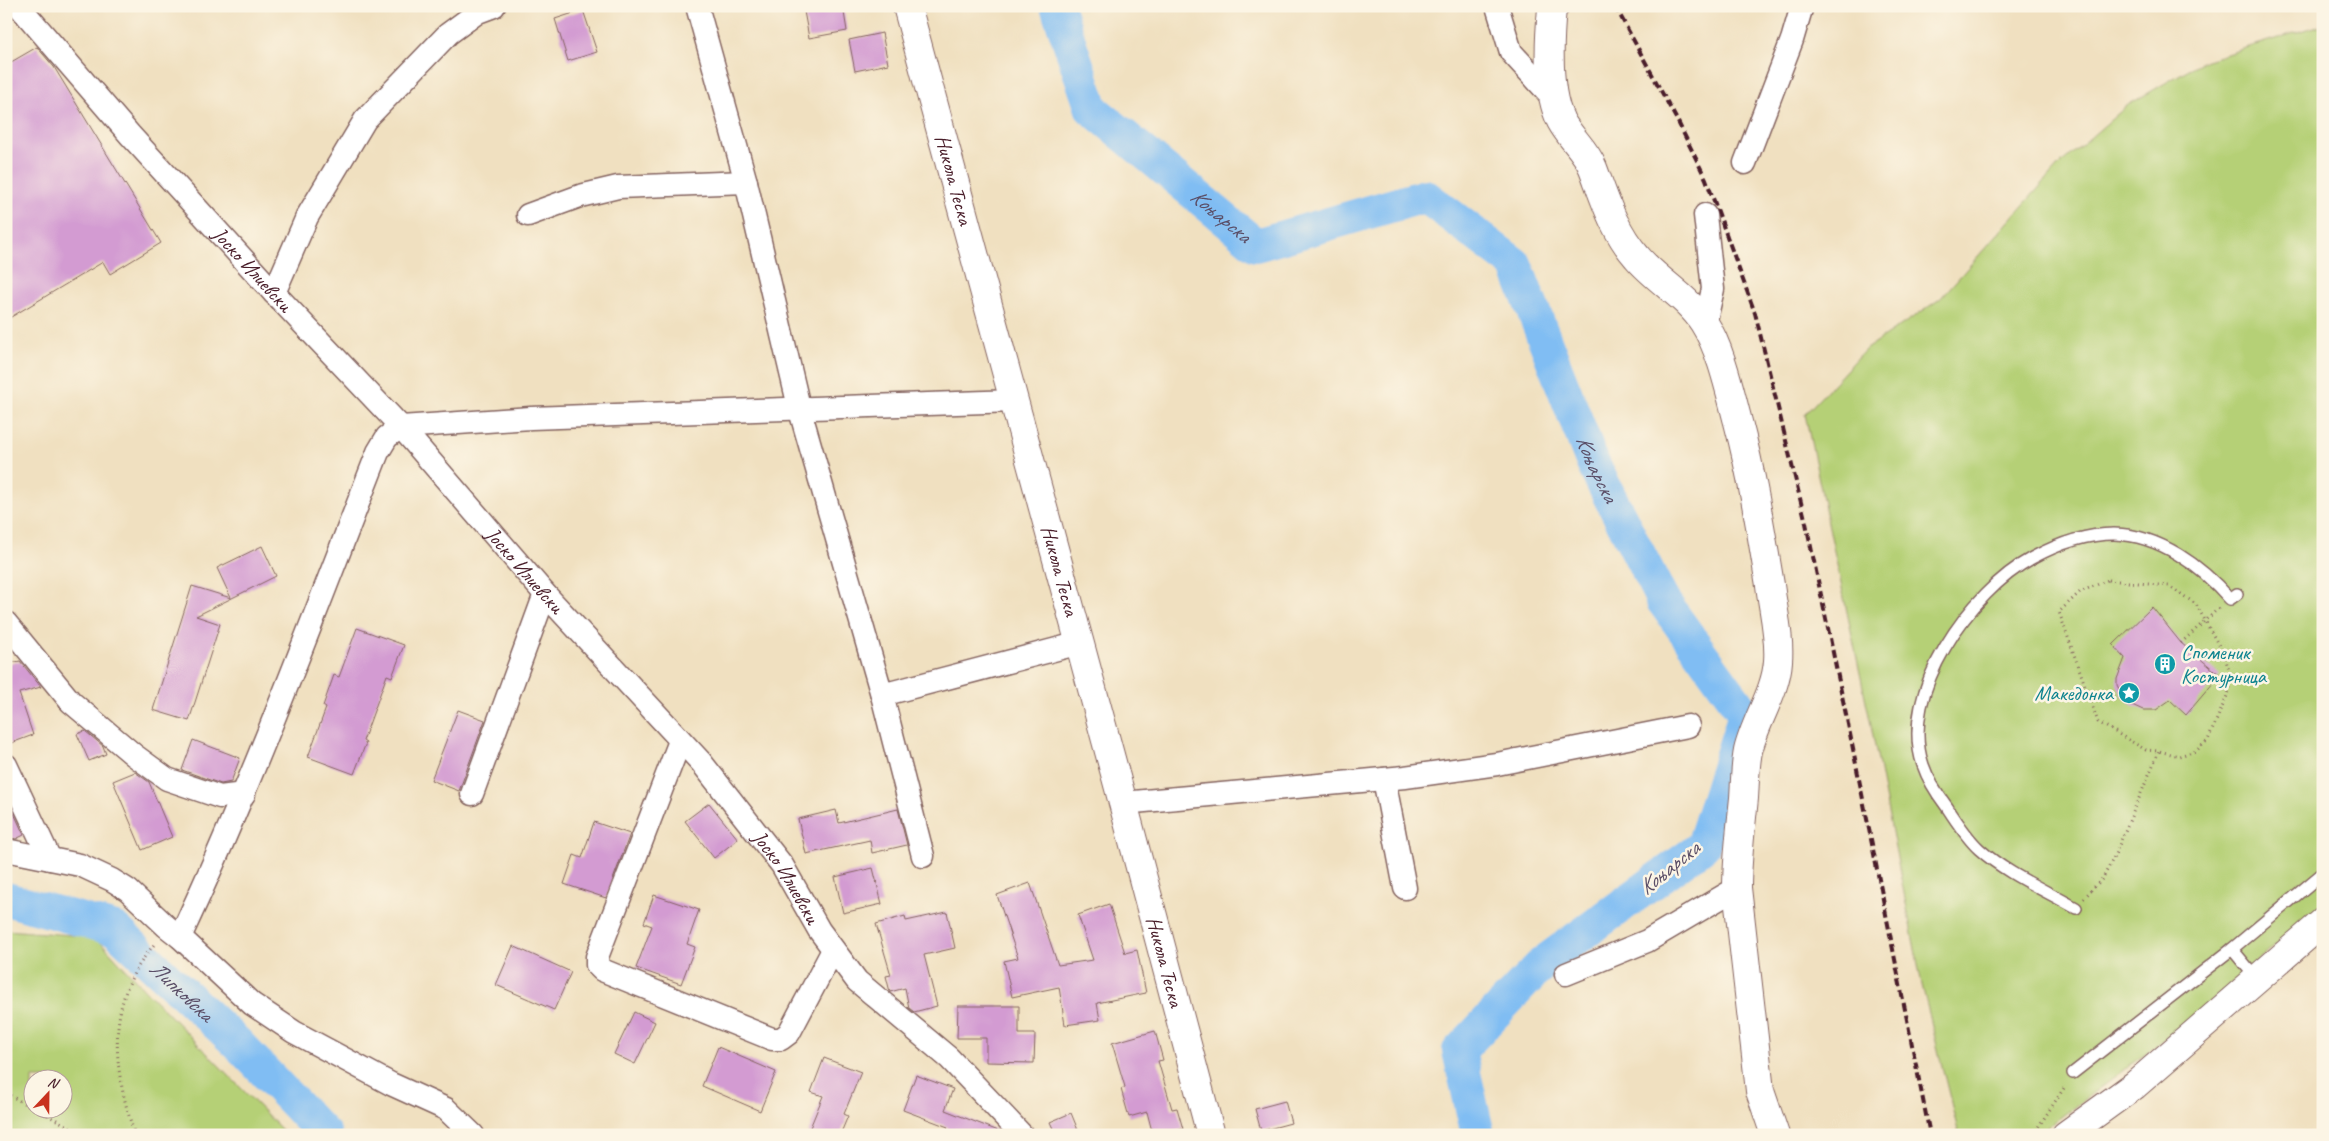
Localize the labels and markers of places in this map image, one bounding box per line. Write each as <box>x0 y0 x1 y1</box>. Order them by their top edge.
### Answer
place label: Споменик Костурница <box>2181 639 2268 689</box>
building icon: Споменик Костурница <box>2153 652 2177 676</box>
place label: Македонка <box>2034 680 2115 706</box>
place icon: Македонка <box>2117 681 2141 705</box>

